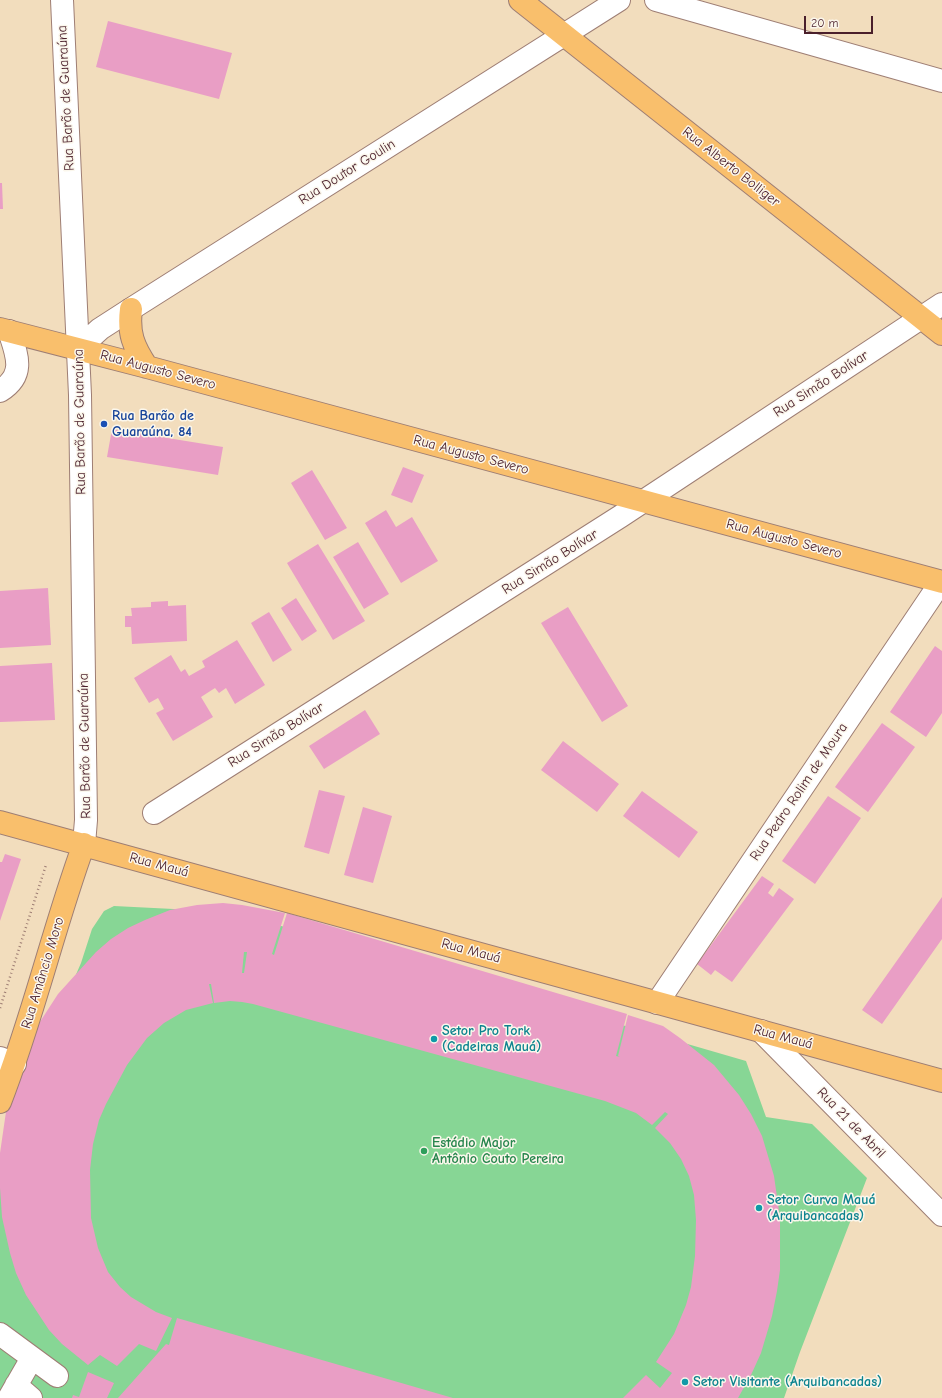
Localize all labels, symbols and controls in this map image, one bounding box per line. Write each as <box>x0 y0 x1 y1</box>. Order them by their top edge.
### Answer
scale bar <box>806 8 875 34</box>
text: 20 m <box>811 16 839 30</box>
street label: Rua Barão de Guaraúna <box>54 25 78 171</box>
street label: Rua Alberto Bolliger <box>679 124 783 210</box>
street label: Rua Doutor Goulin <box>296 136 398 208</box>
street label: Rua Augusto Severo <box>98 347 218 393</box>
street label: Rua Simão Bolívar <box>770 347 872 421</box>
street label: Rua Barão de Guaraúna <box>70 349 90 495</box>
place label: Rua Barão de Guaraúna, 84 <box>112 408 194 440</box>
marker: Rua Barão de Guaraúna, 84 <box>99 419 109 429</box>
street label: Rua Augusto Severo <box>411 432 531 478</box>
street label: Rua Augusto Severo <box>724 516 844 562</box>
street label: Rua Simão Bolívar <box>499 526 601 598</box>
street label: Rua Barão de Guaraúna <box>75 673 95 819</box>
street label: Rua Simão Bolívar <box>225 699 327 771</box>
street label: Rua Pedro Rolim de Moura <box>747 720 851 864</box>
street label: Rua Mauá <box>127 849 191 881</box>
street label: Rua Amâncio Moro <box>18 915 68 1031</box>
street label: Rua Mauá <box>439 935 503 967</box>
street label: Rua Mauá <box>751 1021 815 1053</box>
place label: Setor Pro Tork (Cadeiras Mauá) <box>442 1023 541 1056</box>
marker: Setor Pro Tork (Cadeiras Mauá) <box>429 1034 439 1044</box>
street label: Rua 21 de Abril <box>813 1084 889 1162</box>
place label: Estádio Major Antônio Couto Pereira <box>432 1135 564 1168</box>
marker: Estádio Major Antônio Couto Pereira <box>419 1146 429 1156</box>
place label: Setor Curva Mauá (Arquibancadas) <box>767 1192 876 1224</box>
marker: Setor Curva Mauá (Arquibancadas) <box>754 1203 764 1213</box>
place label: Setor Visitante (Arquibancadas) <box>693 1374 882 1390</box>
marker: Setor Visitante (Arquibancadas) <box>680 1377 690 1387</box>

